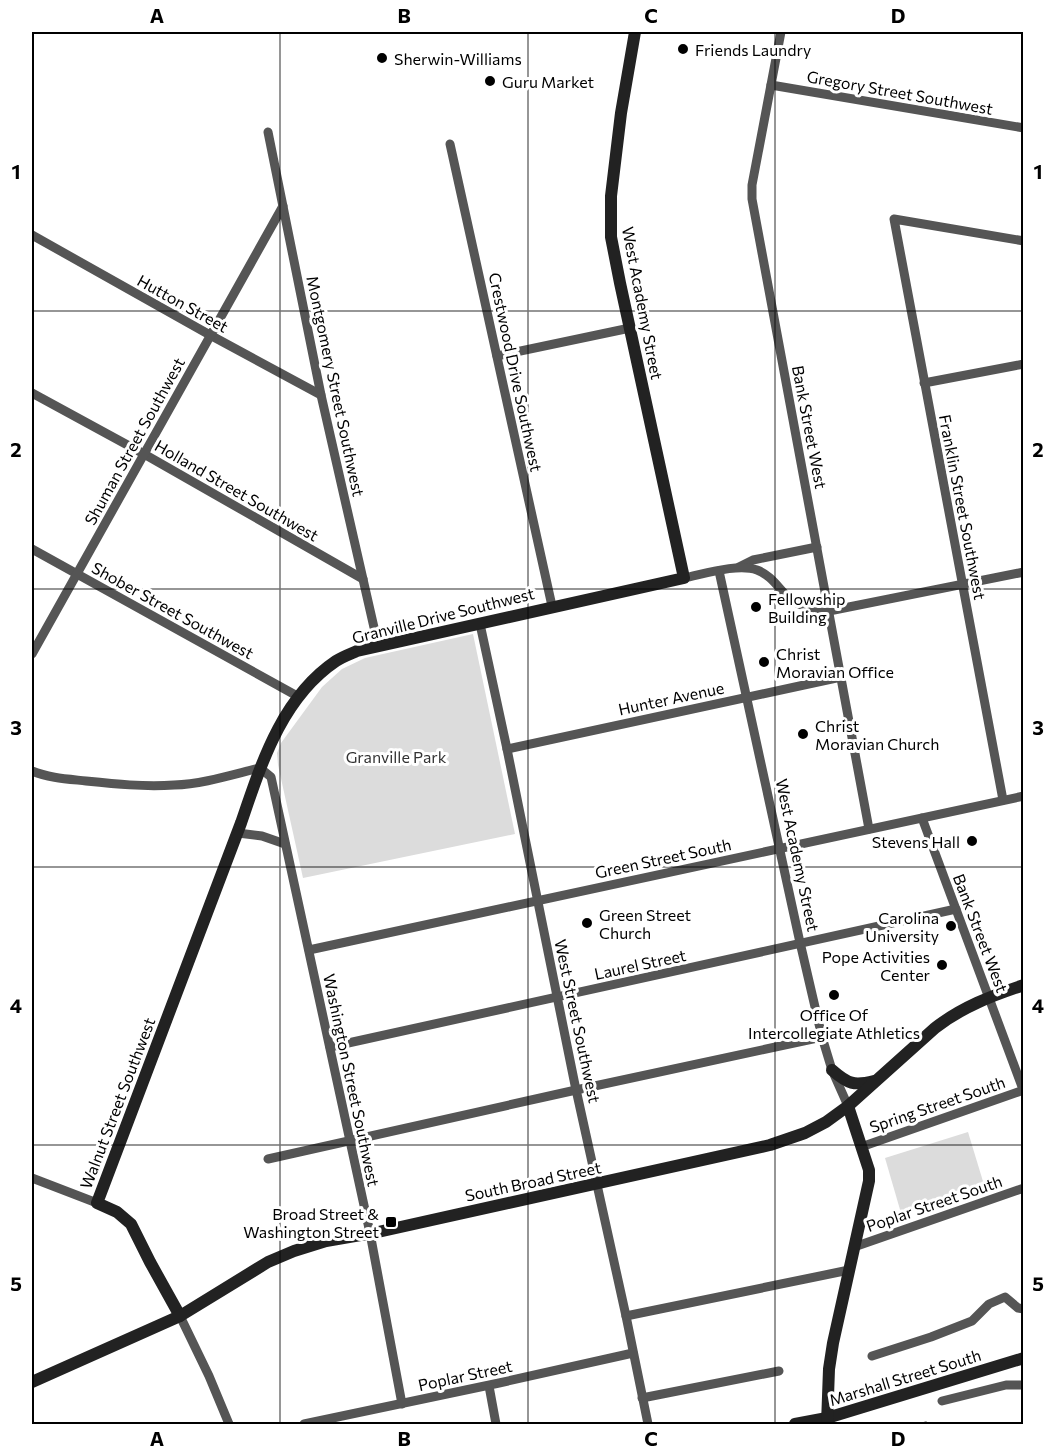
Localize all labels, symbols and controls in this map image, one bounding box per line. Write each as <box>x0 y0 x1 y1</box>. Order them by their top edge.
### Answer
text: A <box>150 3 164 27</box>
text: B <box>397 3 411 27</box>
text: C <box>644 3 658 27</box>
text: D <box>891 3 905 27</box>
place label: Friends Laundry <box>695 40 811 59</box>
marker: Friends Laundry <box>676 42 690 56</box>
place label: Sherwin-Williams <box>394 49 522 68</box>
marker: Sherwin-Williams <box>375 51 389 65</box>
street label: Gregory Street Southwest <box>805 66 995 118</box>
place label: Guru Market <box>502 72 595 91</box>
marker: Guru Market <box>483 74 497 88</box>
text: 1 <box>11 159 21 183</box>
text: 1 <box>1033 159 1043 183</box>
street label: West Academy Street <box>619 225 667 382</box>
street label: Hutton Street <box>134 270 232 336</box>
street label: Crestwood Drive Southwest <box>486 271 547 474</box>
street label: Montgomery Street Southwest <box>303 274 369 499</box>
street label: Shuman Street Southwest <box>80 354 188 528</box>
street label: Bank Street West <box>789 364 831 491</box>
street label: Franklin Street Southwest <box>936 413 990 602</box>
street label: Holland Street Southwest <box>152 435 323 545</box>
text: 2 <box>10 437 22 461</box>
text: 2 <box>1032 437 1044 461</box>
street label: Shober Street Southwest <box>89 558 258 663</box>
street label: Granville Drive Southwest <box>350 583 537 647</box>
place label: Fellowship Building <box>768 589 845 626</box>
marker: Fellowship Building <box>749 600 763 614</box>
place label: Christ Moravian Office <box>776 644 894 681</box>
marker: Christ Moravian Office <box>757 655 771 669</box>
street label: Hunter Avenue <box>616 678 726 718</box>
text: 3 <box>10 715 22 739</box>
text: 3 <box>1032 715 1044 739</box>
place label: Christ Moravian Church <box>815 716 939 753</box>
marker: Christ Moravian Church <box>796 727 810 741</box>
park label: Granville Park <box>346 747 447 766</box>
street label: West Academy Street <box>773 777 824 933</box>
place label: Stevens Hall <box>872 832 960 851</box>
street label: Green Street South <box>593 834 733 882</box>
marker: Stevens Hall <box>965 834 979 848</box>
street label: Bank Street West <box>950 871 1012 995</box>
place label: Green Street Church <box>599 905 692 942</box>
place label: Carolina University <box>865 908 939 945</box>
marker: Green Street Church <box>580 916 594 930</box>
marker: Carolina University <box>944 919 958 933</box>
street label: West Street Southwest <box>551 937 605 1105</box>
street label: Laurel Street <box>592 945 688 983</box>
place label: Pope Activities Center <box>822 947 931 984</box>
marker: Pope Activities Center <box>935 958 949 972</box>
street label: Washington Street Southwest <box>320 972 384 1189</box>
marker: Office Of Intercollegiate Athletics <box>827 988 841 1002</box>
text: 4 <box>10 993 22 1017</box>
text: 4 <box>1032 993 1044 1017</box>
place label: Office Of Intercollegiate Athletics <box>748 1005 920 1042</box>
street label: Walnut Street Southwest <box>75 1014 159 1191</box>
street label: Spring Street South <box>867 1072 1007 1136</box>
street label: South Broad Street <box>463 1157 603 1205</box>
street label: Poplar Street South <box>864 1171 1004 1235</box>
place label: Broad Street & Washington Street <box>243 1204 379 1241</box>
marker: Broad Street & Washington Street <box>384 1215 398 1229</box>
text: 5 <box>10 1271 22 1295</box>
text: 5 <box>1032 1271 1044 1295</box>
street label: Marshall Street South <box>827 1345 983 1409</box>
street label: Poplar Street <box>416 1356 514 1394</box>
text: A <box>150 1426 164 1450</box>
text: B <box>397 1426 411 1450</box>
text: C <box>644 1426 658 1450</box>
text: D <box>891 1426 905 1450</box>

